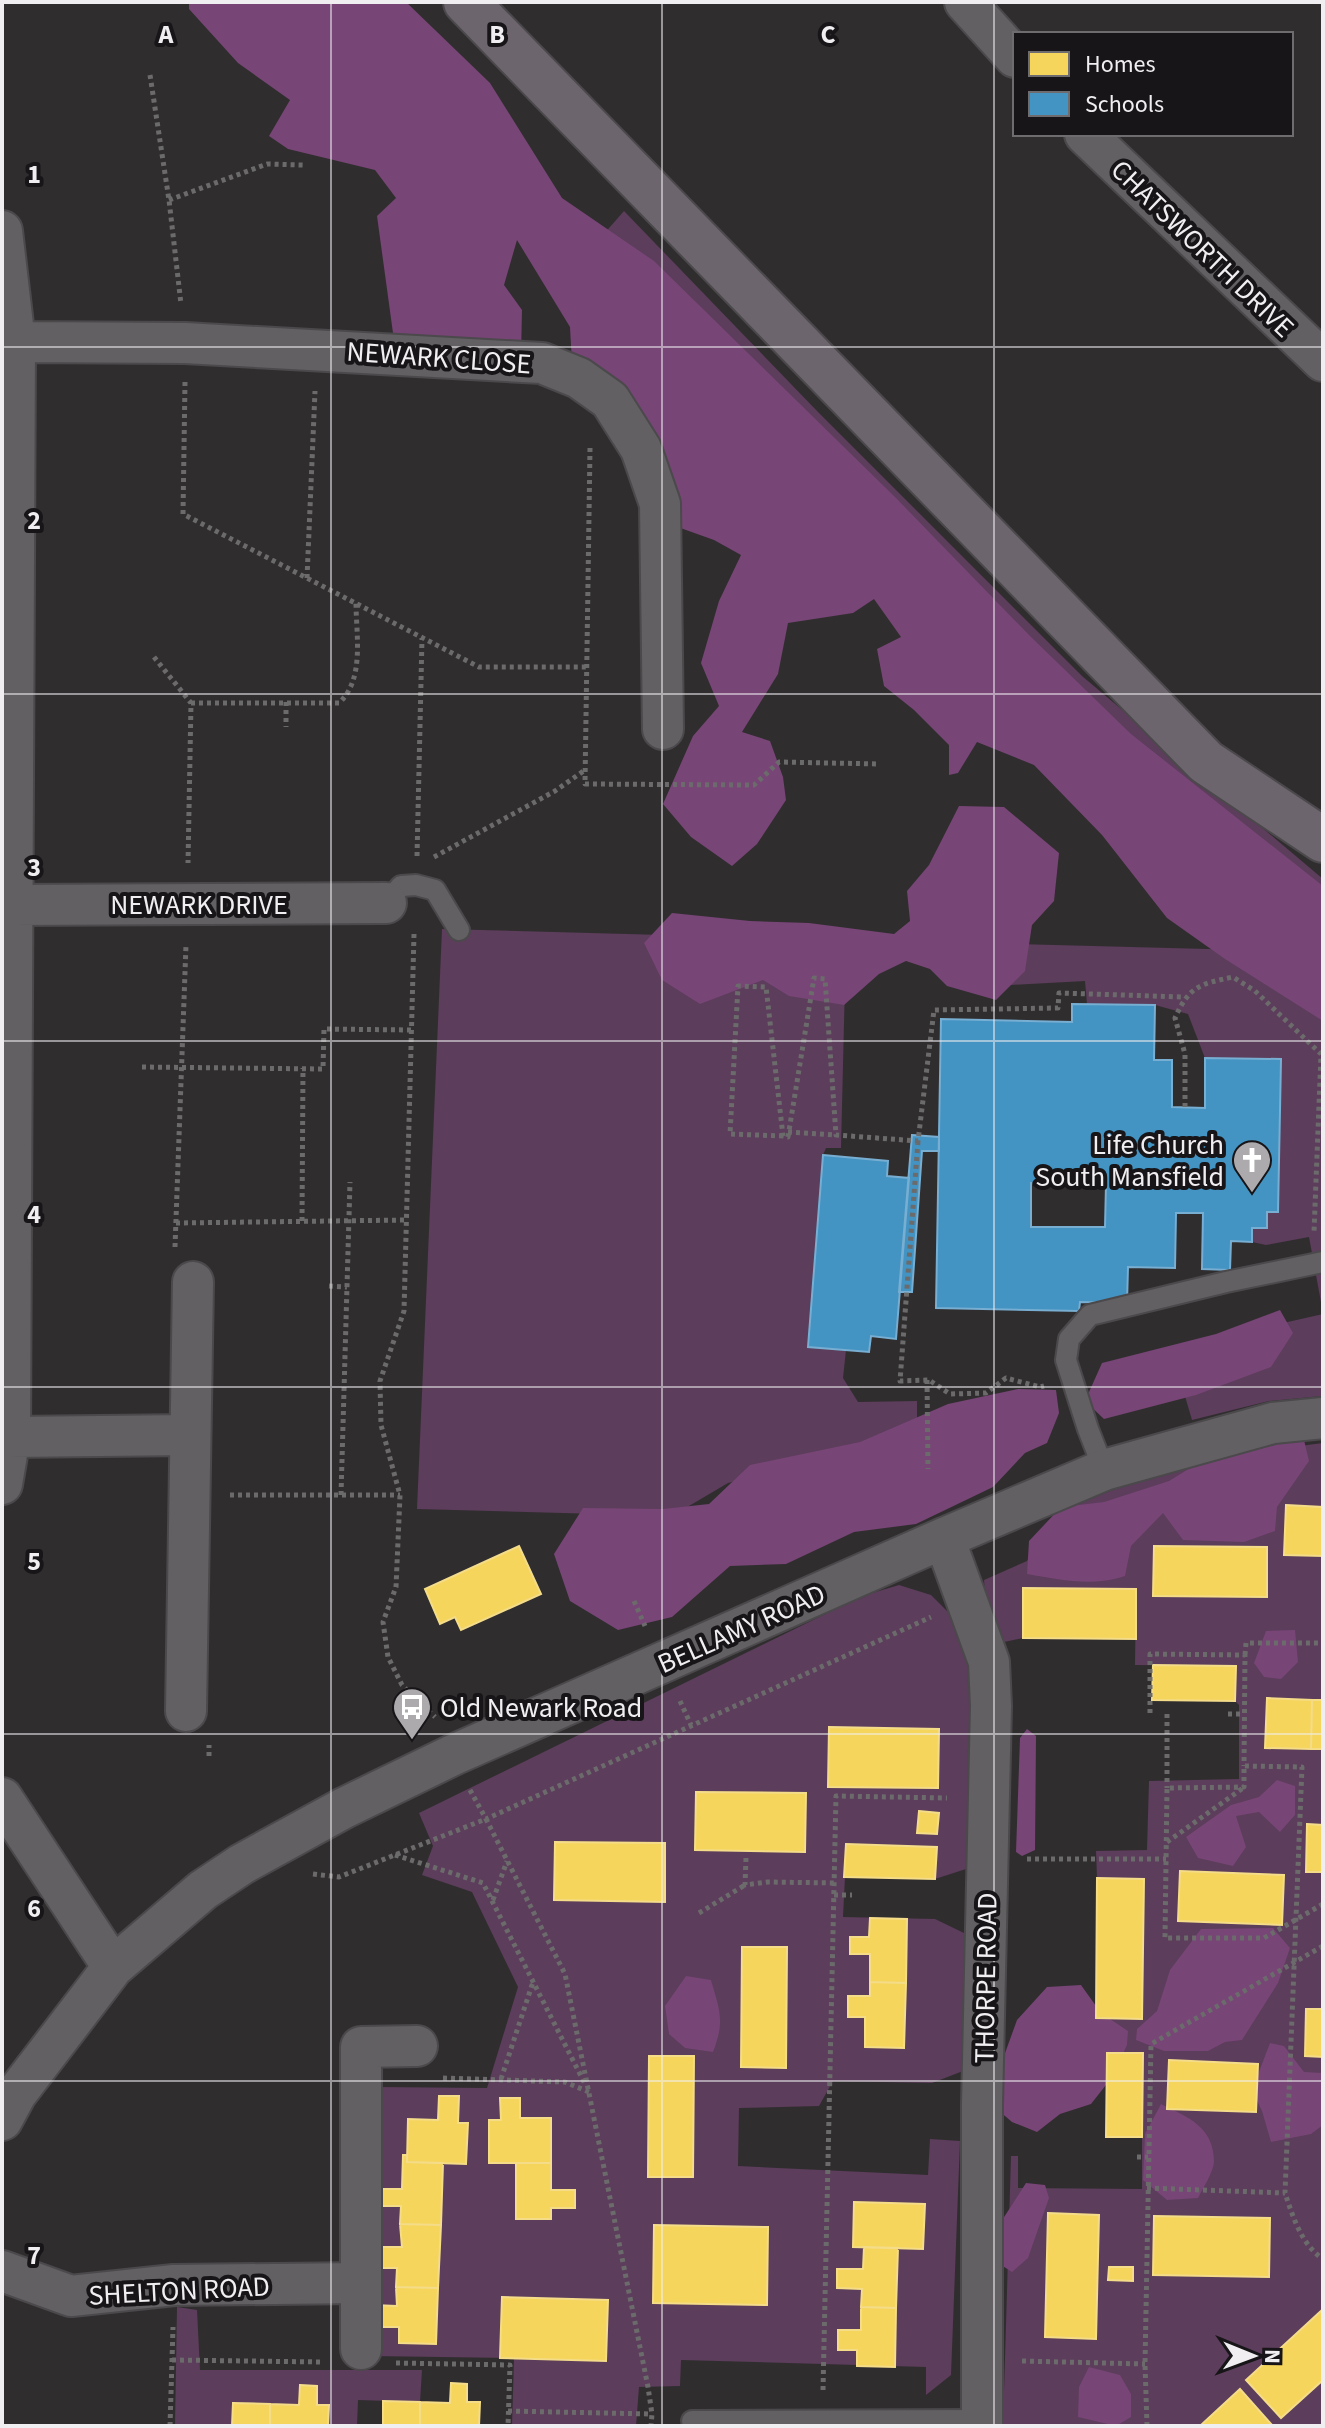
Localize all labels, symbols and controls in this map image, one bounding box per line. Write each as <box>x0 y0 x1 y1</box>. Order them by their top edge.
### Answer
text: A <box>158 16 175 53</box>
text: B <box>489 16 505 53</box>
text: C <box>820 16 836 53</box>
legend <box>1013 32 1293 136</box>
text: Homes <box>1085 47 1156 82</box>
text: Schools <box>1085 87 1164 122</box>
street label: CHATSWORTH DRIVE <box>1102 151 1303 347</box>
text: 1 <box>27 156 41 193</box>
street label: NEWARK CLOSE <box>345 332 533 384</box>
text: 2 <box>27 502 41 539</box>
text: 3 <box>27 849 41 886</box>
street label: NEWARK DRIVE <box>110 885 288 925</box>
place label: Life Church South Mansfield <box>1035 1125 1224 1197</box>
church icon: Life Church South Mansfield <box>1231 1139 1273 1194</box>
text: 4 <box>27 1196 41 1233</box>
text: 5 <box>27 1543 41 1580</box>
street label: BELLAMY ROAD <box>651 1574 832 1684</box>
bus stop icon: Old Newark Road <box>391 1686 433 1741</box>
place label: Old Newark Road <box>440 1688 642 1728</box>
text: 6 <box>27 1890 41 1927</box>
street label: THORPE ROAD <box>965 1892 1007 2064</box>
text: 7 <box>27 2237 41 2274</box>
street label: SHELTON ROAD <box>87 2266 271 2316</box>
north arrow <box>1213 2316 1293 2396</box>
text: N <box>1256 2349 1288 2364</box>

